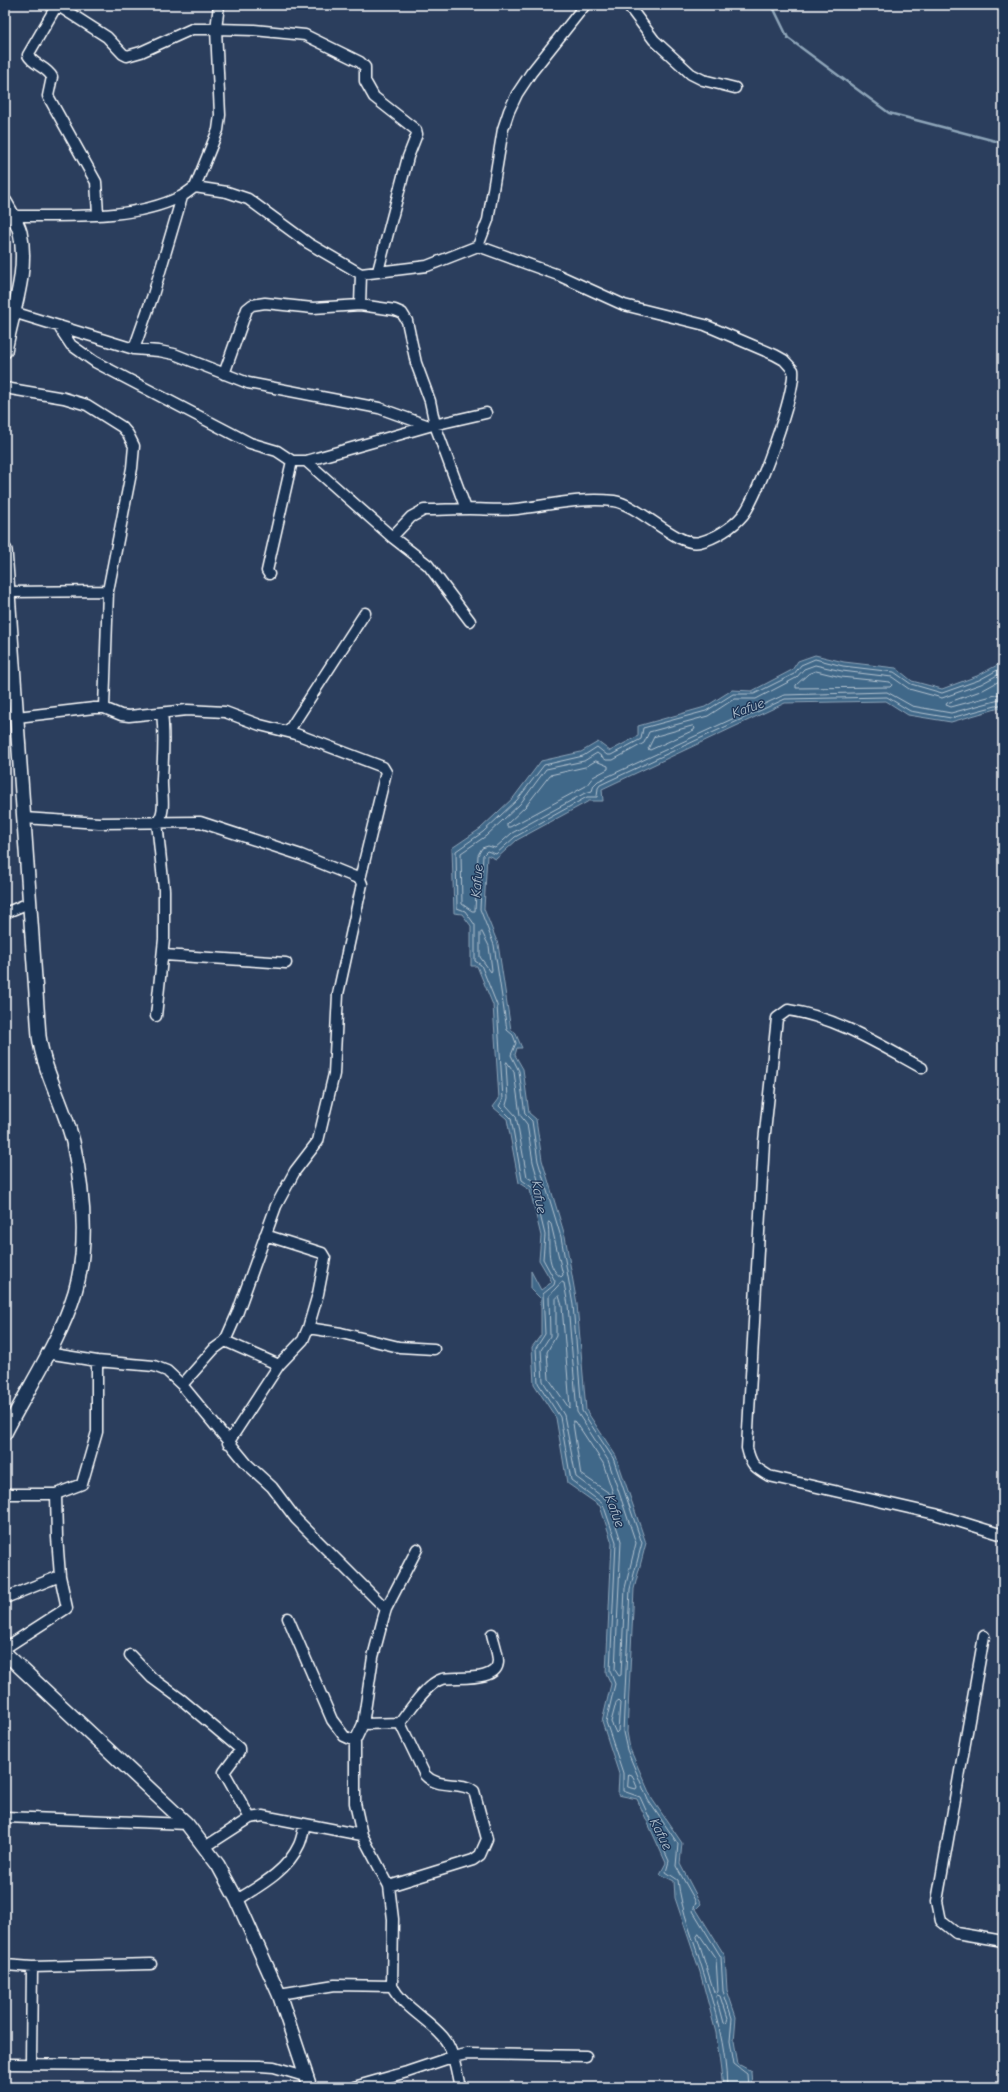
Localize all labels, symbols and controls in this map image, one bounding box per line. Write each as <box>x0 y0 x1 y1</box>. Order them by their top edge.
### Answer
water label: Kafue <box>729 694 767 722</box>
water label: Kafue <box>467 864 487 898</box>
water label: Kafue <box>528 1179 550 1215</box>
water label: Kafue <box>601 1492 629 1530</box>
water label: Kafue <box>646 1815 676 1853</box>

